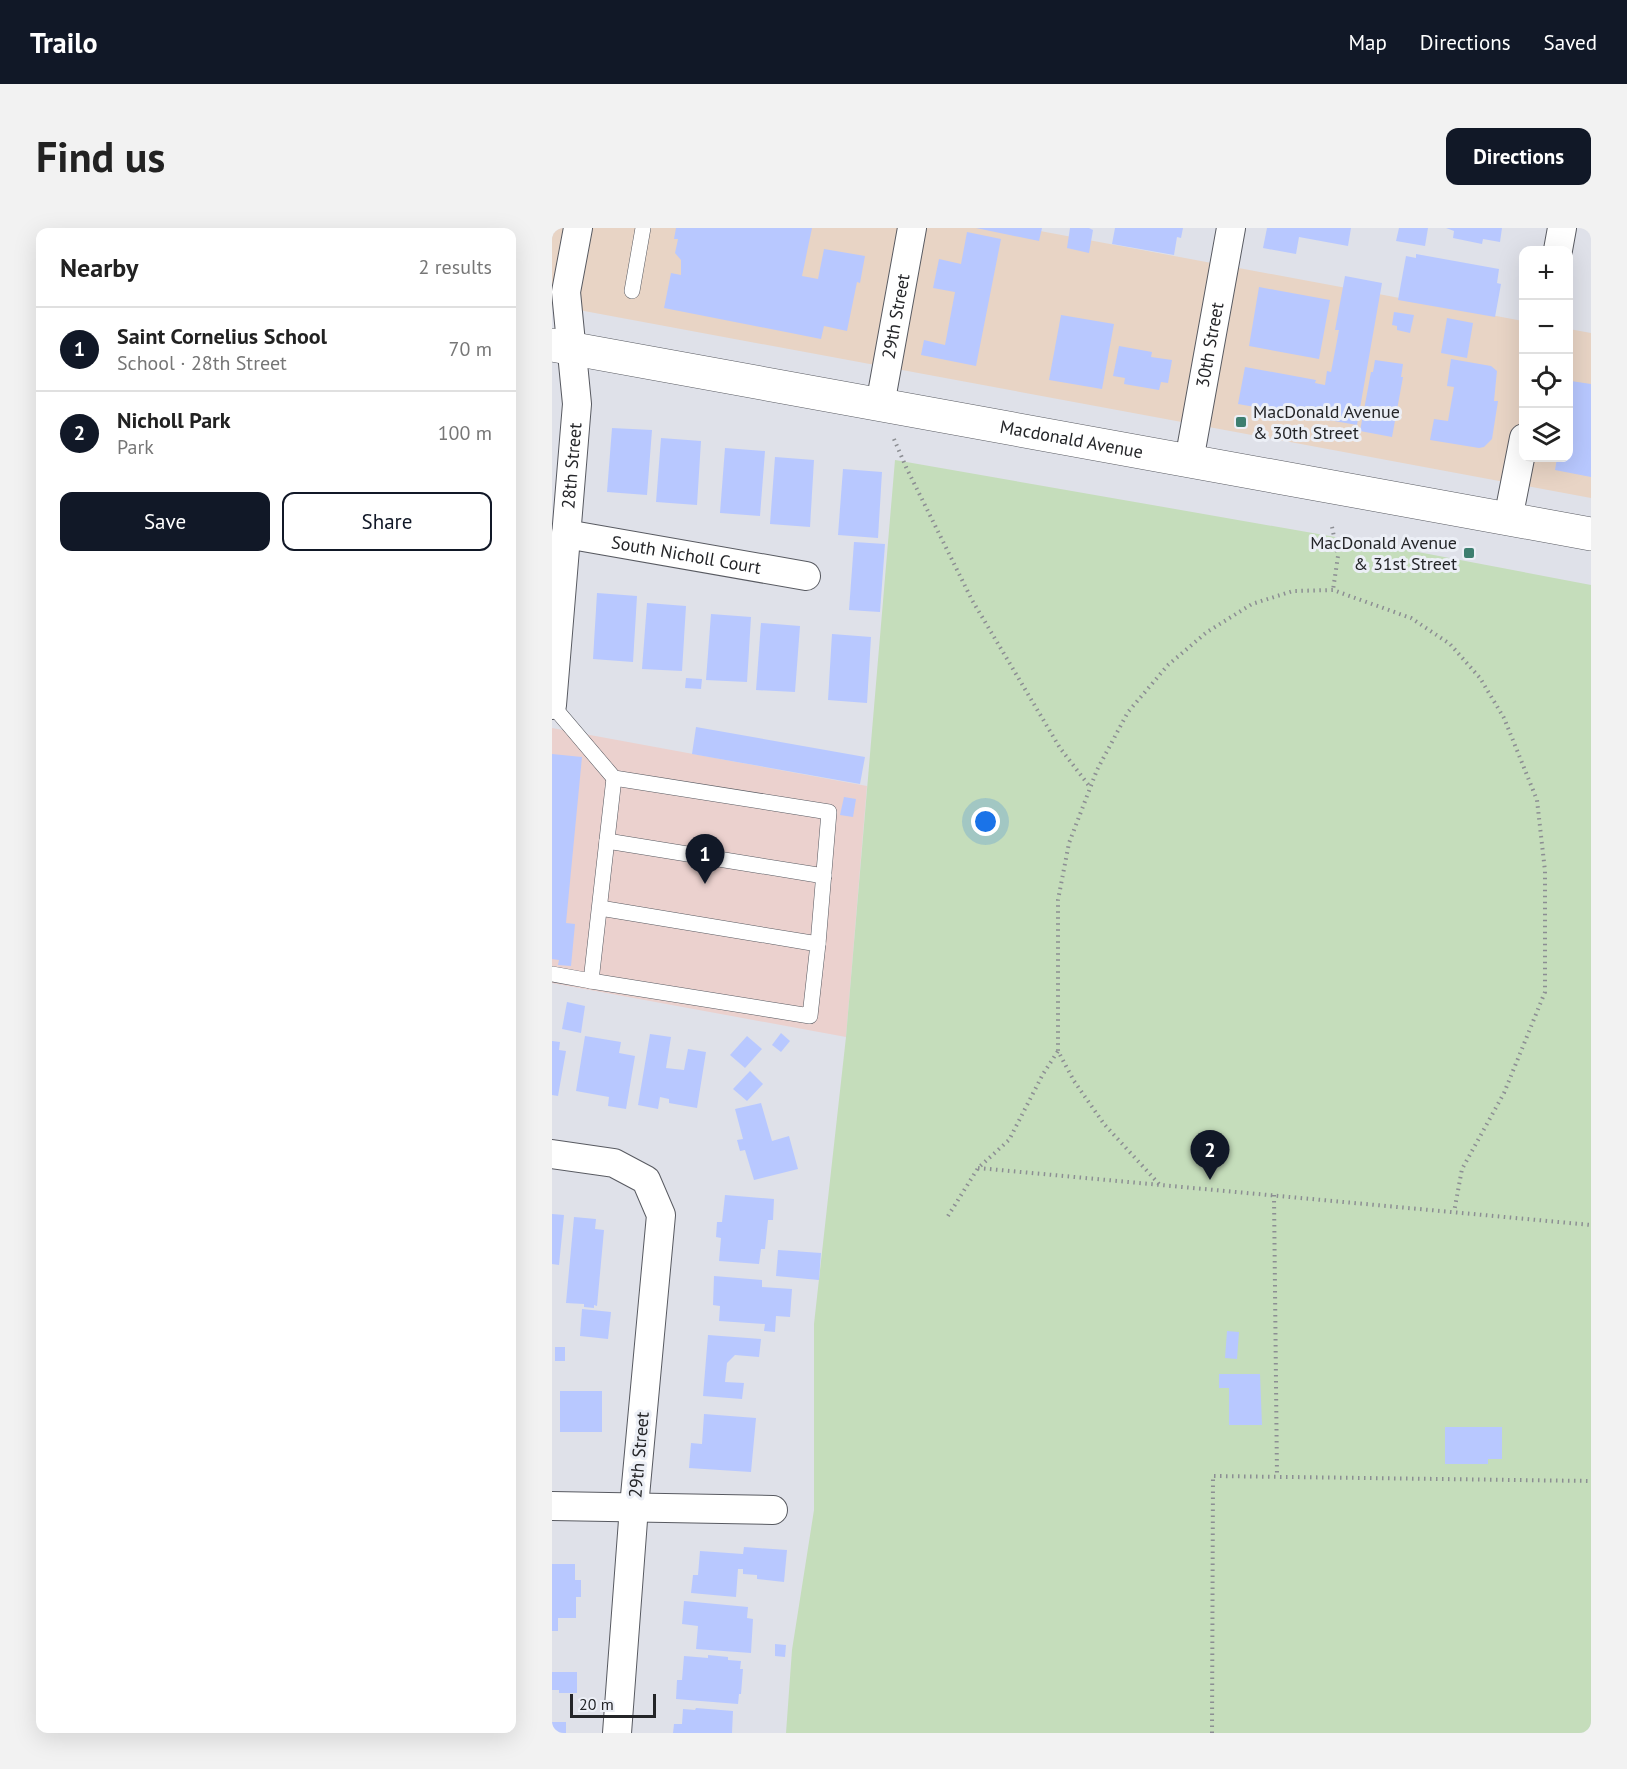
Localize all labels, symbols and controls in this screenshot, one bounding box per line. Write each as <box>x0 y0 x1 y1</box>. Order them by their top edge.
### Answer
text: Trailo <box>30 24 97 61</box>
text: Map <box>1348 29 1387 56</box>
text: Directions <box>1420 29 1511 56</box>
text: Saved <box>1544 29 1597 56</box>
button: Directions <box>1446 128 1591 185</box>
text: Find us <box>36 129 165 184</box>
map controls <box>1519 246 1573 462</box>
button: + <box>1519 246 1573 300</box>
text: Nearby <box>60 251 138 284</box>
text: 2 results <box>419 254 492 280</box>
street label: 29th Street <box>877 272 915 361</box>
street label: 30th Street <box>1190 300 1228 389</box>
button: − <box>1519 300 1573 354</box>
text: Saint Cornelius School <box>117 322 327 350</box>
text: 1 <box>74 336 85 362</box>
text: 70 m <box>449 336 492 362</box>
text: School · 28th Street <box>117 350 287 376</box>
button: locate <box>1519 354 1573 408</box>
place label: MacDonald Avenue & 30th Street <box>1253 400 1400 444</box>
text: Nicholl Park <box>117 406 231 434</box>
button: layers <box>1519 408 1573 462</box>
street label: Macdonald Avenue <box>998 415 1145 463</box>
marker: MacDonald Avenue & 30th Street <box>1234 415 1248 429</box>
text: 2 <box>74 420 85 446</box>
text: 100 m <box>438 420 492 446</box>
street label: 28th Street <box>556 422 586 510</box>
text: Park <box>117 434 154 460</box>
button: Save <box>60 492 270 551</box>
button: Share <box>282 492 492 551</box>
street label: South Nicholl Court <box>610 530 763 579</box>
place label: MacDonald Avenue & 31st Street <box>1310 531 1457 575</box>
marker: MacDonald Avenue & 31st Street <box>1462 546 1476 560</box>
your location <box>971 807 1000 836</box>
pin: 1 <box>686 834 724 884</box>
pin: 2 <box>1190 1130 1230 1180</box>
street label: 29th Street <box>623 1411 654 1499</box>
scale bar <box>570 1691 656 1718</box>
text: 20 m <box>579 1694 614 1714</box>

